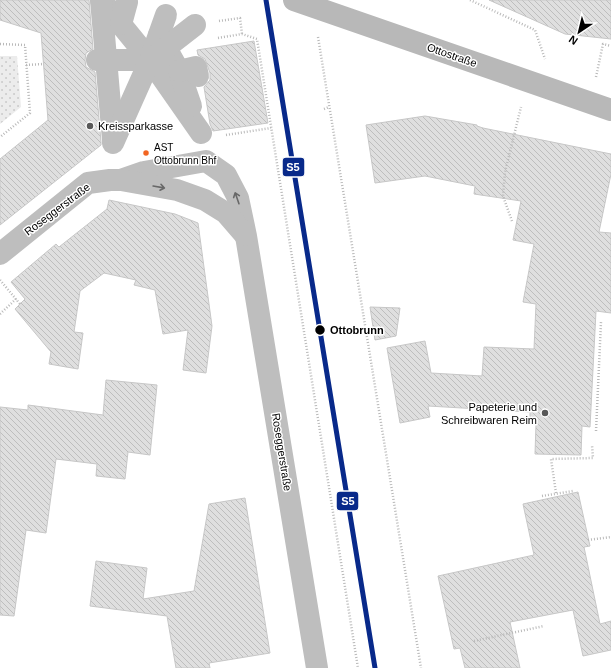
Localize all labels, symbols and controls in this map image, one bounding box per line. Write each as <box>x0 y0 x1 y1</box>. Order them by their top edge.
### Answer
north arrow <box>559 12 599 52</box>
text: N <box>567 33 580 47</box>
street label: Ottostraße <box>425 41 479 69</box>
place label: Kreissparkasse <box>98 120 173 132</box>
marker: Kreissparkasse <box>85 121 95 131</box>
place label: AST Ottobrunn Bhf <box>154 142 216 166</box>
marker: AST Ottobrunn Bhf <box>141 148 151 158</box>
line badge: S5 <box>282 157 305 177</box>
text: S5 <box>286 161 300 173</box>
street label: Roseggerstraße <box>22 180 92 238</box>
one-way arrow <box>152 183 165 191</box>
one-way arrow <box>233 192 240 205</box>
marker: Ottobrunn <box>313 323 327 337</box>
place label: Ottobrunn <box>330 324 384 336</box>
place label: Papeterie und Schreibwaren Reim <box>441 401 537 426</box>
marker: Papeterie und Schreibwaren Reim <box>540 408 550 418</box>
street label: Roseggerstraße <box>270 412 294 492</box>
line badge: S5 <box>336 491 359 511</box>
text: S5 <box>341 495 355 507</box>

